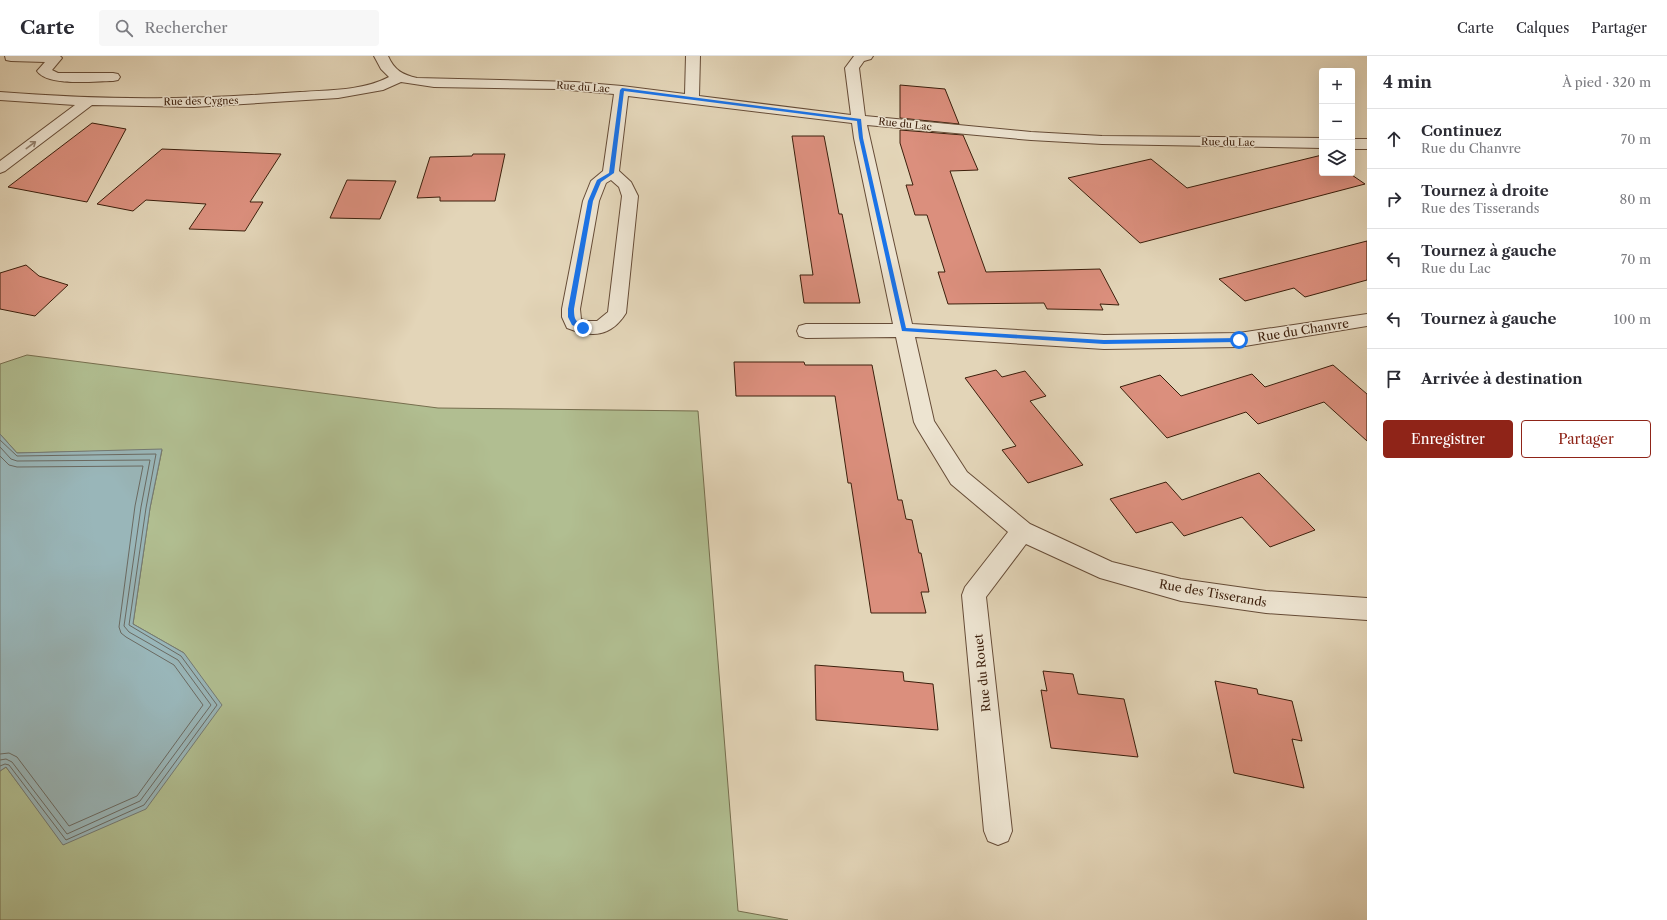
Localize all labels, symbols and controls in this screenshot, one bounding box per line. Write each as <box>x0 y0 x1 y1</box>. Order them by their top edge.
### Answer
search box <box>99 10 379 46</box>
text: Carte <box>20 16 75 39</box>
icon: search <box>113 17 135 39</box>
text: Rechercher <box>145 18 228 37</box>
text: Carte <box>1457 19 1494 37</box>
text: Calques <box>1516 19 1569 37</box>
text: Partager <box>1591 19 1647 37</box>
map controls <box>1319 68 1355 176</box>
button: + <box>1319 68 1355 104</box>
text: 4 min <box>1383 72 1432 92</box>
text: À pied · 320 m <box>1562 74 1651 90</box>
street label: Rue du Lac <box>556 79 610 95</box>
street label: Rue des Cygnes <box>163 94 239 108</box>
button: − <box>1319 104 1355 140</box>
street label: Rue du Lac <box>878 115 932 133</box>
text: Continuez <box>1421 121 1502 140</box>
icon: ahead <box>1383 128 1405 150</box>
text: 70 m <box>1621 131 1651 147</box>
street label: Rue du Lac <box>1201 135 1255 149</box>
button: layers <box>1319 140 1355 176</box>
text: Rue du Chanvre <box>1421 140 1521 156</box>
one-way arrow <box>26 141 37 149</box>
text: Tournez à droite <box>1421 181 1549 200</box>
icon: right <box>1383 188 1405 210</box>
text: 80 m <box>1619 191 1651 207</box>
text: Rue des Tisserands <box>1421 200 1539 216</box>
text: Tournez à gauche <box>1421 241 1557 260</box>
icon: left <box>1383 248 1405 270</box>
text: 70 m <box>1621 251 1651 267</box>
text: Rue du Lac <box>1421 260 1491 276</box>
icon: left <box>1383 308 1405 330</box>
text: Tournez à gauche <box>1421 309 1557 328</box>
text: 100 m <box>1613 311 1651 327</box>
street label: Rue du Chanvre <box>1256 315 1350 345</box>
route end <box>574 319 592 337</box>
route start <box>1230 331 1248 349</box>
icon: arrive <box>1383 368 1405 390</box>
text: Arrivée à destination <box>1421 369 1583 388</box>
button: Enregistrer <box>1383 420 1513 458</box>
button: Partager <box>1521 420 1651 458</box>
street label: Rue des Tisserands <box>1158 576 1268 610</box>
street label: Rue du Rouet <box>970 632 994 713</box>

